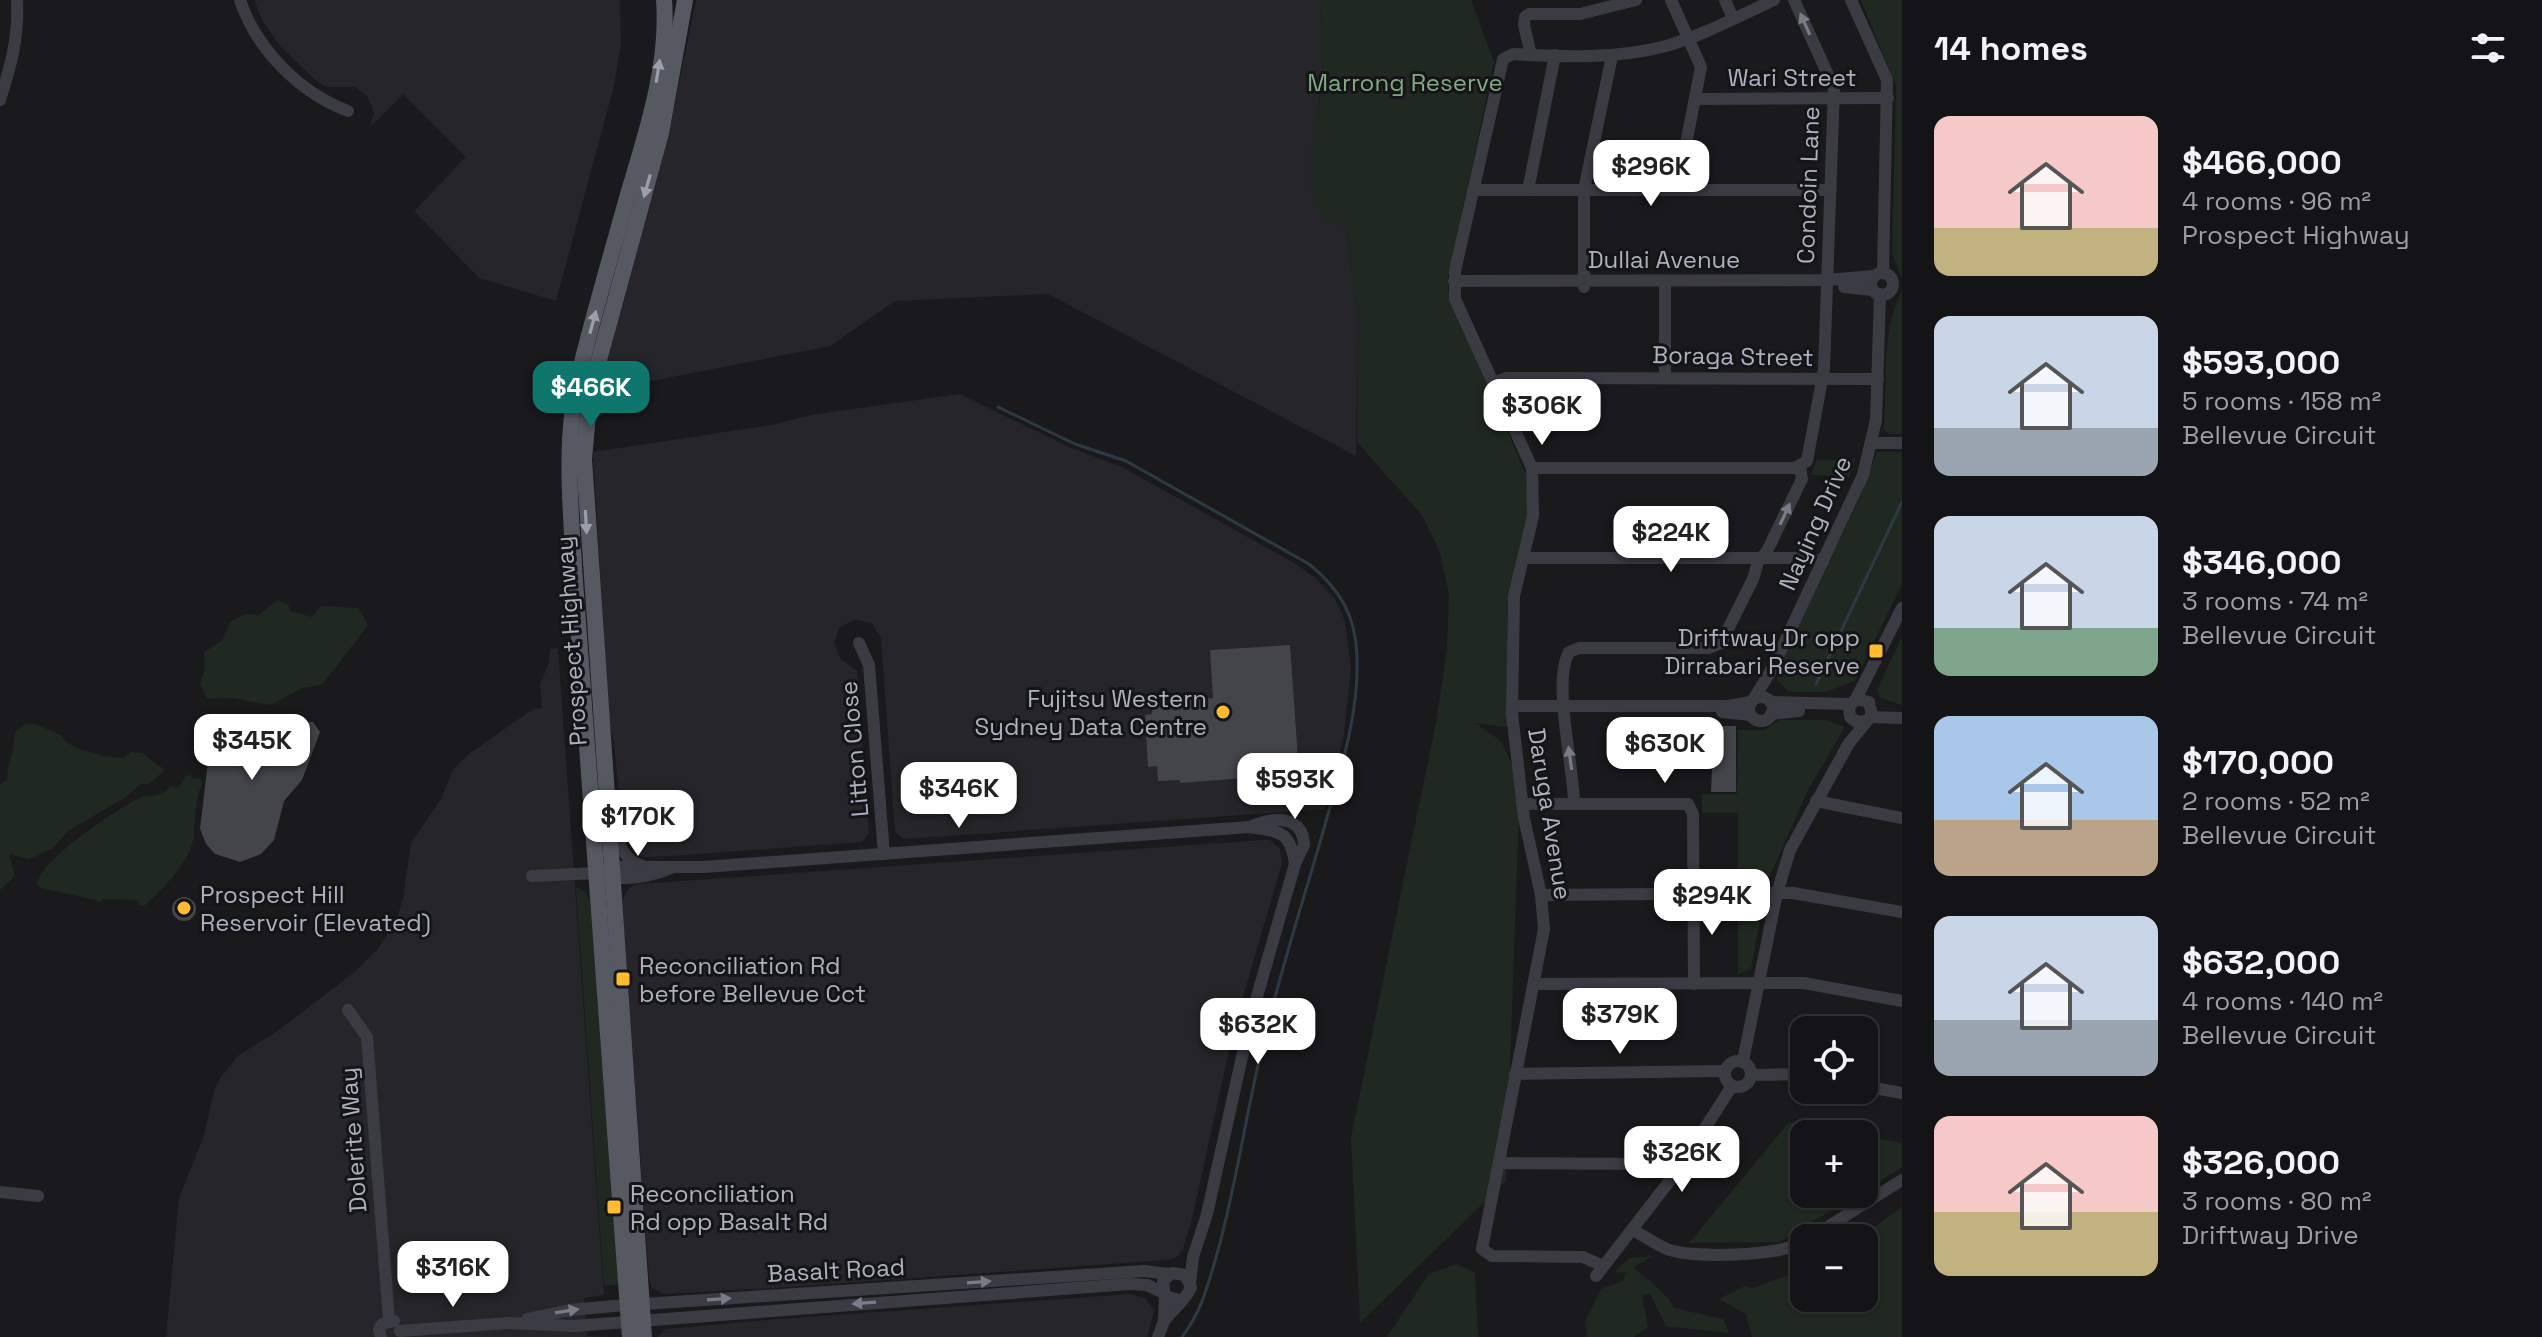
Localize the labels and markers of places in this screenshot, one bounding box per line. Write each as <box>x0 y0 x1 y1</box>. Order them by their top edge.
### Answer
pin: $296K <box>1595 140 1707 208</box>
pin: $466K <box>535 361 647 429</box>
pin: $306K <box>1486 379 1598 447</box>
pin: $224K <box>1615 506 1727 574</box>
place label: Driftway Dr opp Dirrabari Reserve <box>1664 622 1860 681</box>
marker: Driftway Dr opp Dirrabari Reserve <box>1867 642 1885 660</box>
place label: Fujitsu Western Sydney Data Centre <box>975 683 1207 742</box>
marker: Fujitsu Western Sydney Data Centre <box>1214 703 1232 721</box>
pin: $345K <box>196 714 308 782</box>
pin: $630K <box>1609 717 1721 785</box>
pin: $593K <box>1239 753 1351 821</box>
pin: $346K <box>903 762 1015 830</box>
pin: $170K <box>582 790 694 858</box>
pin: $294K <box>1656 869 1768 937</box>
place label: Prospect Hill Reservoir (Elevated) <box>200 879 431 938</box>
marker: Prospect Hill Reservoir (Elevated) <box>175 899 193 917</box>
place label: Reconciliation Rd before Bellevue Cct <box>639 950 866 1009</box>
marker: Reconciliation Rd before Bellevue Cct <box>614 970 632 988</box>
pin: $379K <box>1564 988 1676 1056</box>
pin: $632K <box>1202 998 1314 1066</box>
pin: $326K <box>1626 1126 1738 1194</box>
place label: Reconciliation Rd opp Basalt Rd <box>630 1178 828 1237</box>
marker: Reconciliation Rd opp Basalt Rd <box>605 1198 623 1216</box>
pin: $316K <box>397 1241 509 1309</box>

